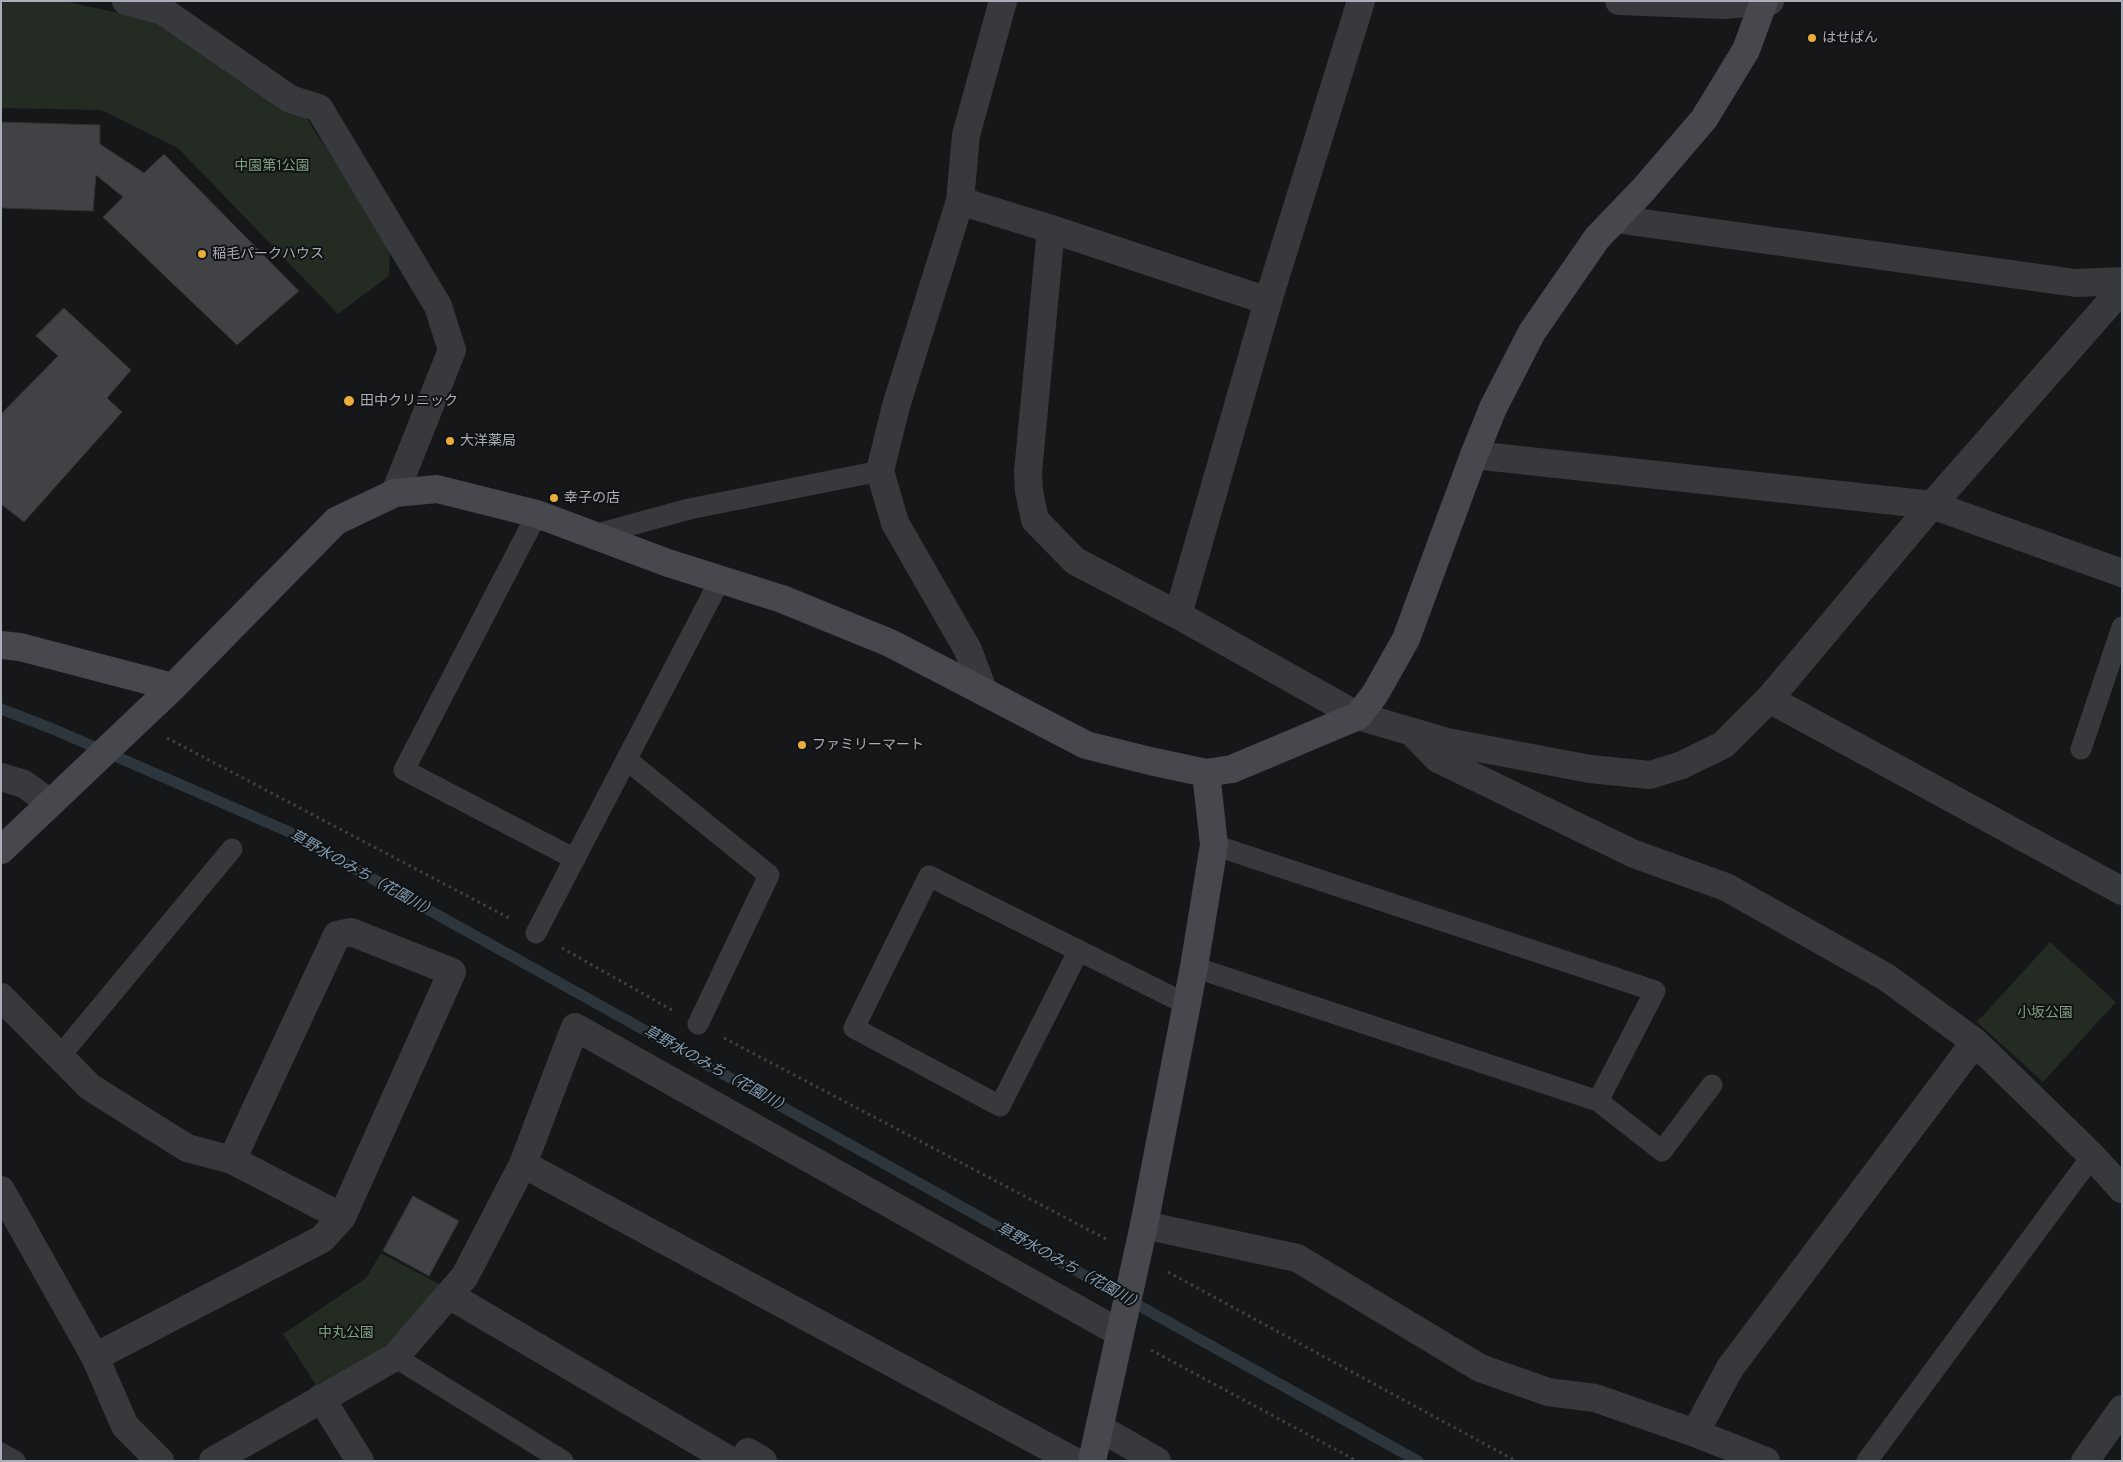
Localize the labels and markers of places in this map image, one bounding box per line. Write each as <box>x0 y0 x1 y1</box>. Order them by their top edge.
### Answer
place label: はせぱん <box>1822 30 1878 46</box>
marker: はせぱん <box>1806 32 1818 44</box>
place label: 稲毛パークハウス <box>212 246 324 262</box>
marker: 稲毛パークハウス <box>196 248 208 260</box>
place label: 田中クリニック <box>360 393 458 409</box>
marker: 田中クリニック <box>342 394 356 408</box>
place label: 大洋薬局 <box>460 433 516 449</box>
marker: 大洋薬局 <box>444 435 456 447</box>
place label: 幸子の店 <box>564 490 620 506</box>
marker: 幸子の店 <box>548 492 560 504</box>
place label: ファミリーマート <box>812 737 924 753</box>
marker: ファミリーマート <box>796 739 808 751</box>

